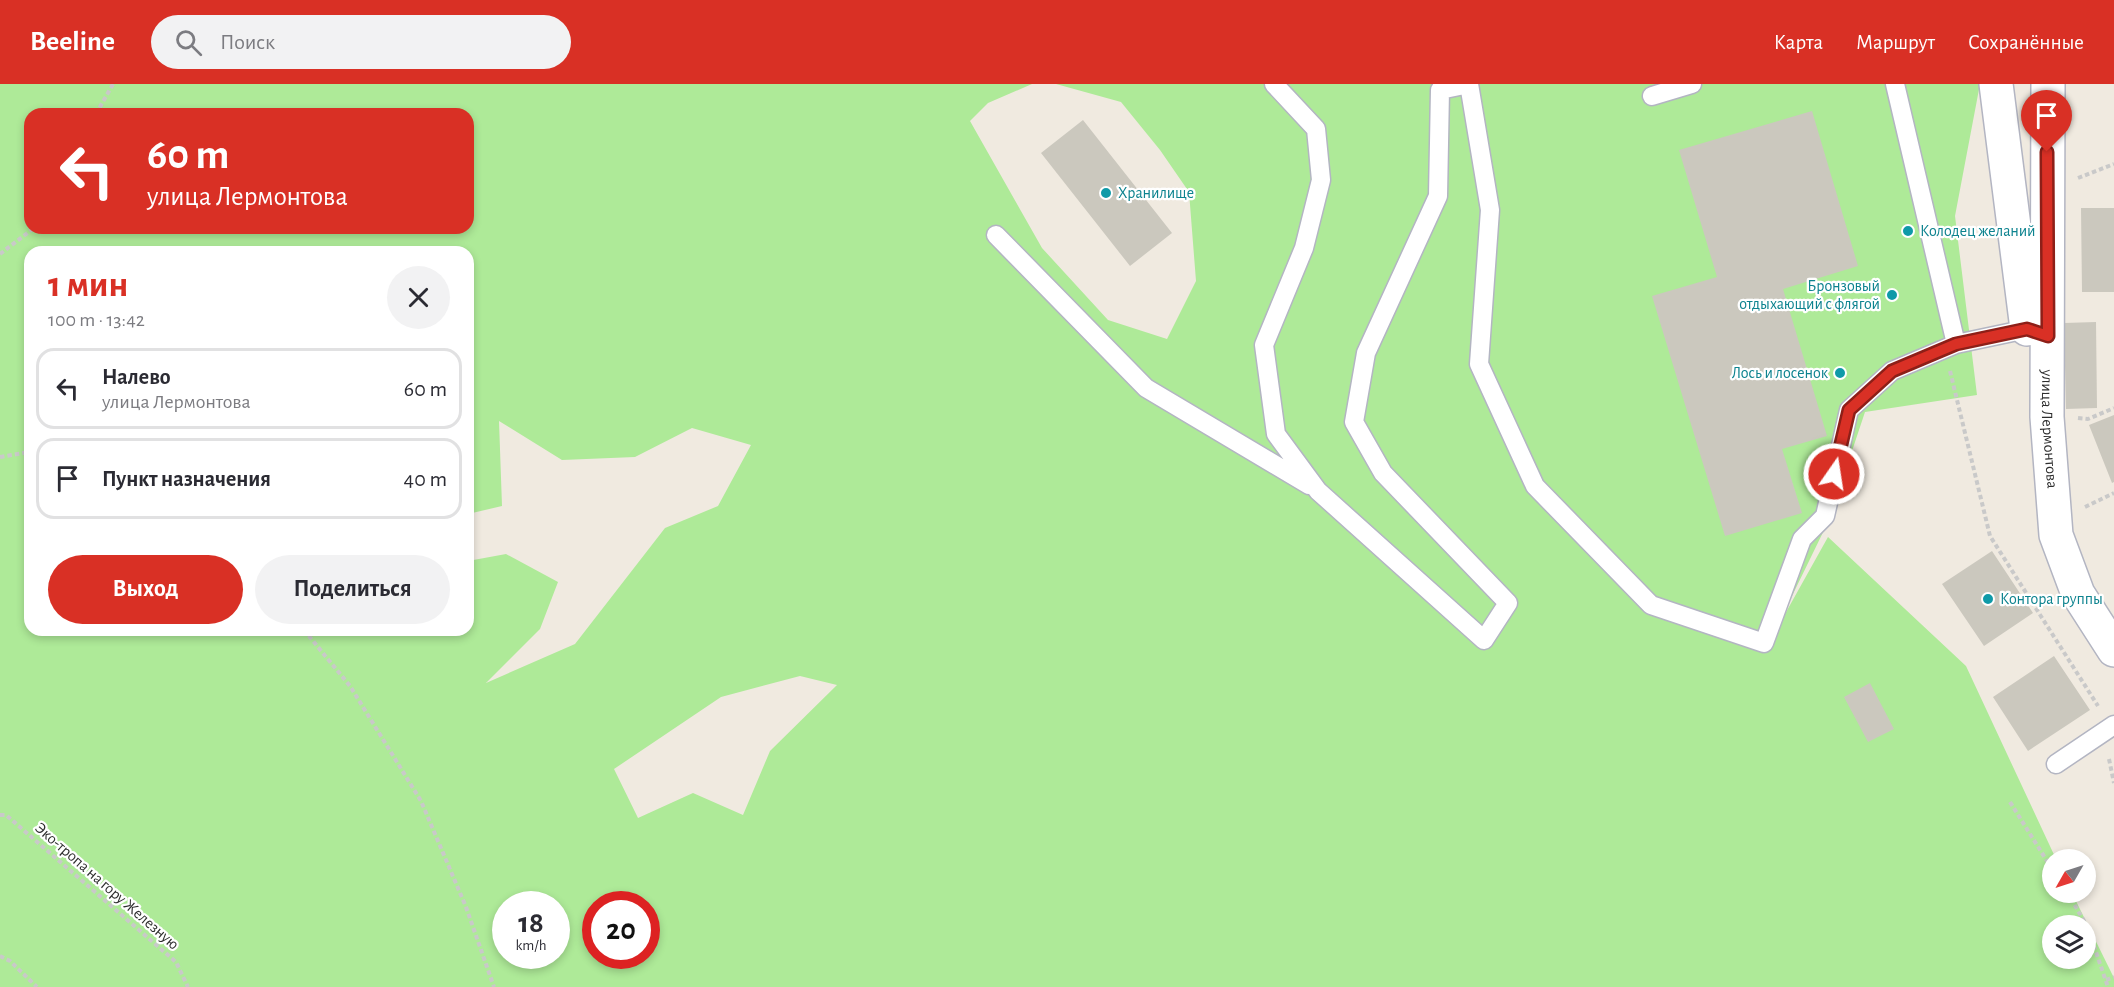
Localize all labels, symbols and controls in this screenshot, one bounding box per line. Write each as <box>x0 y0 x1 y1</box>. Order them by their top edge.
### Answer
search box <box>151 15 571 69</box>
icon: search <box>172 26 205 59</box>
text: Beeline <box>30 28 115 56</box>
text: Поиск <box>220 31 275 53</box>
text: Карта <box>1774 32 1823 53</box>
text: Маршрут <box>1856 32 1935 53</box>
text: Сохранённые <box>1968 32 2084 53</box>
pin <box>2021 90 2072 152</box>
icon: arrive <box>2030 99 2063 132</box>
icon: left <box>48 132 126 210</box>
text: 60 m <box>147 134 229 176</box>
text: улица Лермонтова <box>147 183 348 210</box>
place label: Хранилище <box>1118 185 1194 201</box>
marker: Хранилище <box>1099 186 1113 200</box>
place label: Колодец желаний <box>1920 223 2036 239</box>
marker: Колодец желаний <box>1901 224 1915 238</box>
button: close <box>387 266 450 329</box>
text: 1 мин <box>48 267 128 303</box>
place label: Бронзовый отдыхающий с флягой <box>1739 278 1880 312</box>
marker: Бронзовый отдыхающий с флягой <box>1885 288 1899 302</box>
text: 100 m · 13:42 <box>48 310 145 330</box>
place label: Лось и лосенок <box>1732 365 1829 381</box>
text: Налево <box>102 366 171 388</box>
marker: Лось и лосенок <box>1833 366 1847 380</box>
street label: улица Лермонтова <box>2038 368 2060 489</box>
icon: left <box>51 372 84 405</box>
text: 60 m <box>404 378 447 400</box>
text: улица Лермонтова <box>102 392 251 412</box>
position arrow <box>1802 442 1866 506</box>
icon: arrive <box>51 462 84 495</box>
text: Пункт назначения <box>102 468 271 490</box>
text: 40 m <box>404 468 447 490</box>
button: Выход <box>48 555 243 624</box>
button: Поделиться <box>255 555 450 624</box>
place label: Контора группы <box>2000 591 2103 608</box>
marker: Контора группы <box>1981 592 1995 606</box>
street label: Эко-тропа на гору Железную <box>31 819 182 954</box>
north arrow <box>2042 849 2096 903</box>
map controls <box>2042 849 2096 969</box>
speed limit sign: 20 <box>582 891 660 969</box>
text: 18 <box>518 908 544 938</box>
button: layers <box>2042 915 2096 969</box>
text: km/h <box>516 938 546 953</box>

